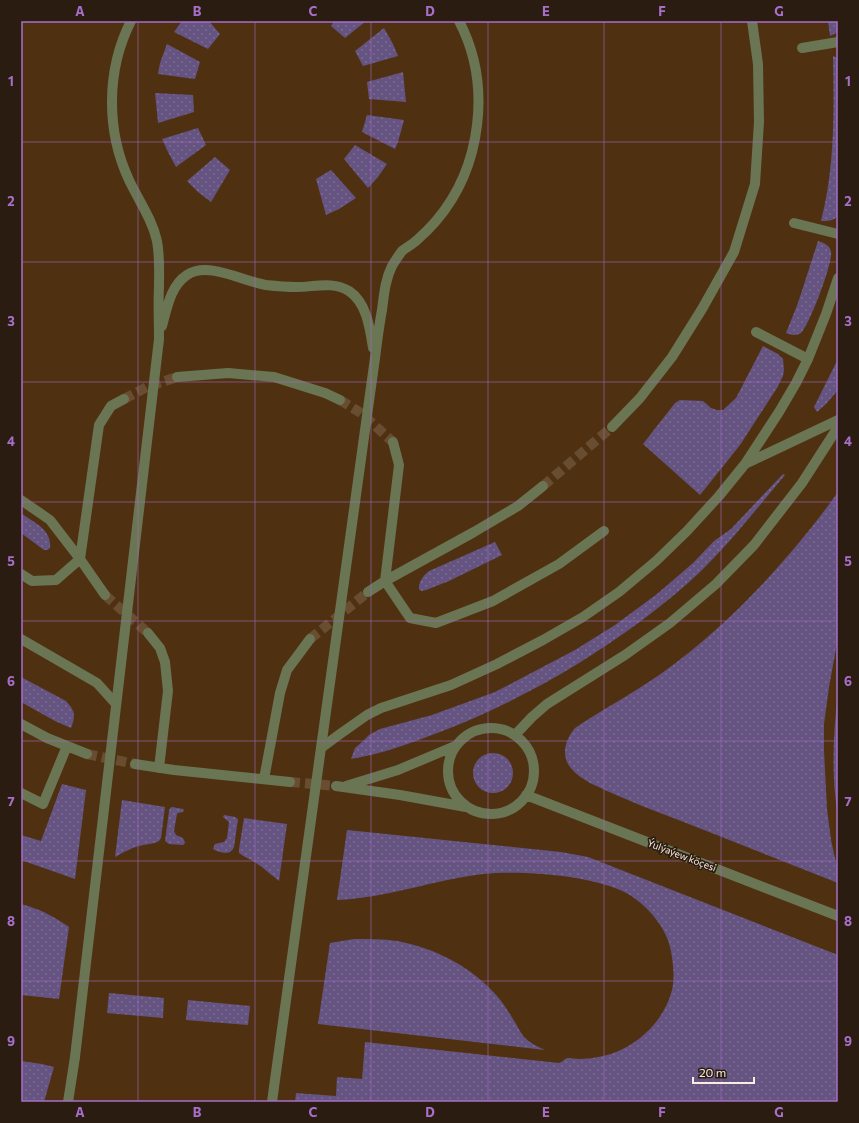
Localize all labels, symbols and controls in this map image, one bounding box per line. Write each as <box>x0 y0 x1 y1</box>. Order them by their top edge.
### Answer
text: A <box>75 3 85 19</box>
text: B <box>193 3 202 19</box>
text: C <box>309 3 318 19</box>
text: D <box>425 3 435 19</box>
text: E <box>542 3 550 19</box>
text: F <box>658 3 666 19</box>
text: G <box>774 3 784 19</box>
text: 1 <box>8 73 14 89</box>
text: 1 <box>845 73 851 89</box>
text: 2 <box>7 193 15 209</box>
text: 2 <box>844 193 852 209</box>
text: 3 <box>7 313 15 329</box>
text: 3 <box>844 313 852 329</box>
text: 4 <box>7 433 15 449</box>
text: 4 <box>844 433 852 449</box>
text: 5 <box>7 553 15 569</box>
text: 5 <box>844 553 852 569</box>
text: 6 <box>7 673 15 689</box>
text: 6 <box>844 673 852 689</box>
text: 7 <box>7 793 15 809</box>
text: 7 <box>844 793 852 809</box>
street label: Ýulýaýew köçesi <box>646 836 718 874</box>
text: 8 <box>7 913 15 929</box>
text: 8 <box>844 913 852 929</box>
text: 9 <box>7 1033 15 1049</box>
text: 9 <box>844 1033 852 1049</box>
scale bar <box>693 1059 754 1085</box>
text: 20 m <box>699 1065 726 1079</box>
text: A <box>75 1104 85 1120</box>
text: B <box>193 1104 202 1120</box>
text: C <box>309 1104 318 1120</box>
text: D <box>425 1104 435 1120</box>
text: E <box>542 1104 550 1120</box>
text: F <box>658 1104 666 1120</box>
text: G <box>774 1104 784 1120</box>

